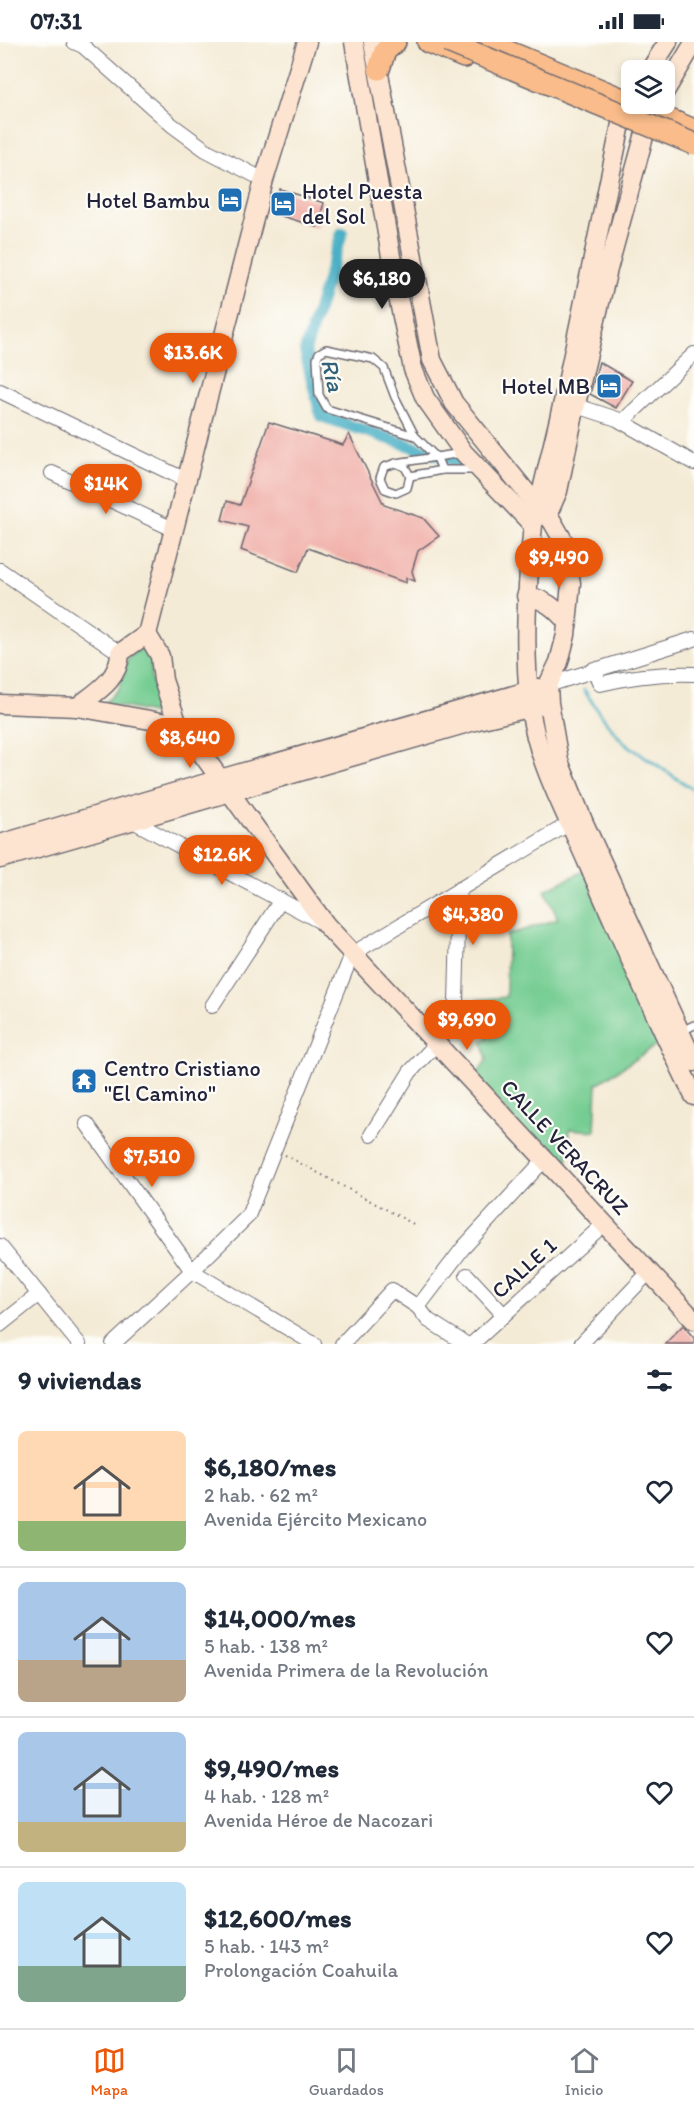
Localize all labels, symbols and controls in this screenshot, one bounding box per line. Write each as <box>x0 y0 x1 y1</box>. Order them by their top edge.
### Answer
text: 07:31 <box>30 8 82 35</box>
map controls <box>621 60 675 114</box>
button: layers <box>621 60 675 114</box>
place label: Hotel Puesta del Sol <box>302 178 423 230</box>
hotel icon: Hotel Bambu <box>215 185 245 215</box>
place label: Hotel Bambu <box>86 187 210 214</box>
hotel icon: Hotel Puesta del Sol <box>268 189 298 219</box>
pin: $6,180 <box>333 259 431 310</box>
text: $6,180 <box>353 266 411 290</box>
pin: $13.6K <box>144 333 242 384</box>
text: $13.6K <box>164 340 222 364</box>
water label: Ría <box>315 355 351 395</box>
hotel icon: Hotel MB <box>594 371 624 401</box>
place label: Hotel MB <box>502 373 590 400</box>
pin: $14K <box>70 464 142 515</box>
text: $14K <box>84 471 128 495</box>
pin: $9,490 <box>510 538 608 589</box>
text: $9,490 <box>529 545 589 569</box>
pin: $8,640 <box>141 718 239 769</box>
text: $8,640 <box>160 725 220 749</box>
pin: $12.6K <box>173 835 271 886</box>
text: $12.6K <box>193 842 251 866</box>
pin: $4,380 <box>424 895 522 946</box>
text: $4,380 <box>442 902 504 926</box>
pin: $9,690 <box>418 1000 516 1051</box>
text: $9,690 <box>438 1007 496 1031</box>
place label: Centro Cristiano "El Camino" <box>104 1055 261 1107</box>
temple icon: Centro Cristiano "El Camino" <box>69 1066 99 1096</box>
street label: CALLE VERACRUZ <box>495 1074 635 1221</box>
pin: $7,510 <box>103 1137 201 1188</box>
text: $7,510 <box>124 1144 180 1168</box>
street label: CALLE 1 <box>486 1232 562 1304</box>
text: 9 viviendas <box>18 1364 142 1396</box>
icon: filters <box>643 1364 676 1397</box>
text: $6,180/mes <box>204 1451 336 1483</box>
icon: home <box>66 1455 138 1527</box>
icon: heart <box>643 1475 676 1508</box>
text: 2 hab. · 62 m² <box>204 1483 318 1507</box>
text: Avenida Ejército Mexicano <box>204 1507 427 1531</box>
text: $14,000/mes <box>204 1602 356 1634</box>
icon: home <box>66 1606 138 1678</box>
icon: heart <box>643 1626 676 1659</box>
text: 5 hab. · 138 m² <box>204 1634 328 1658</box>
text: Avenida Primera de la Revolución <box>204 1658 488 1682</box>
text: $9,490/mes <box>204 1752 339 1784</box>
icon: home <box>66 1756 138 1828</box>
icon: heart <box>643 1776 676 1809</box>
text: 4 hab. · 128 m² <box>204 1784 329 1808</box>
text: Avenida Héroe de Nacozari <box>204 1808 433 1832</box>
text: $12,600/mes <box>204 1902 352 1934</box>
icon: home <box>66 1906 138 1978</box>
icon: heart <box>643 1926 676 1959</box>
text: 5 hab. · 143 m² <box>204 1934 329 1958</box>
text: Prolongación Coahuila <box>204 1958 398 1982</box>
tab: Mapa <box>91 2044 128 2099</box>
tab: Guardados <box>309 2044 384 2099</box>
tab: Inicio <box>565 2044 603 2099</box>

